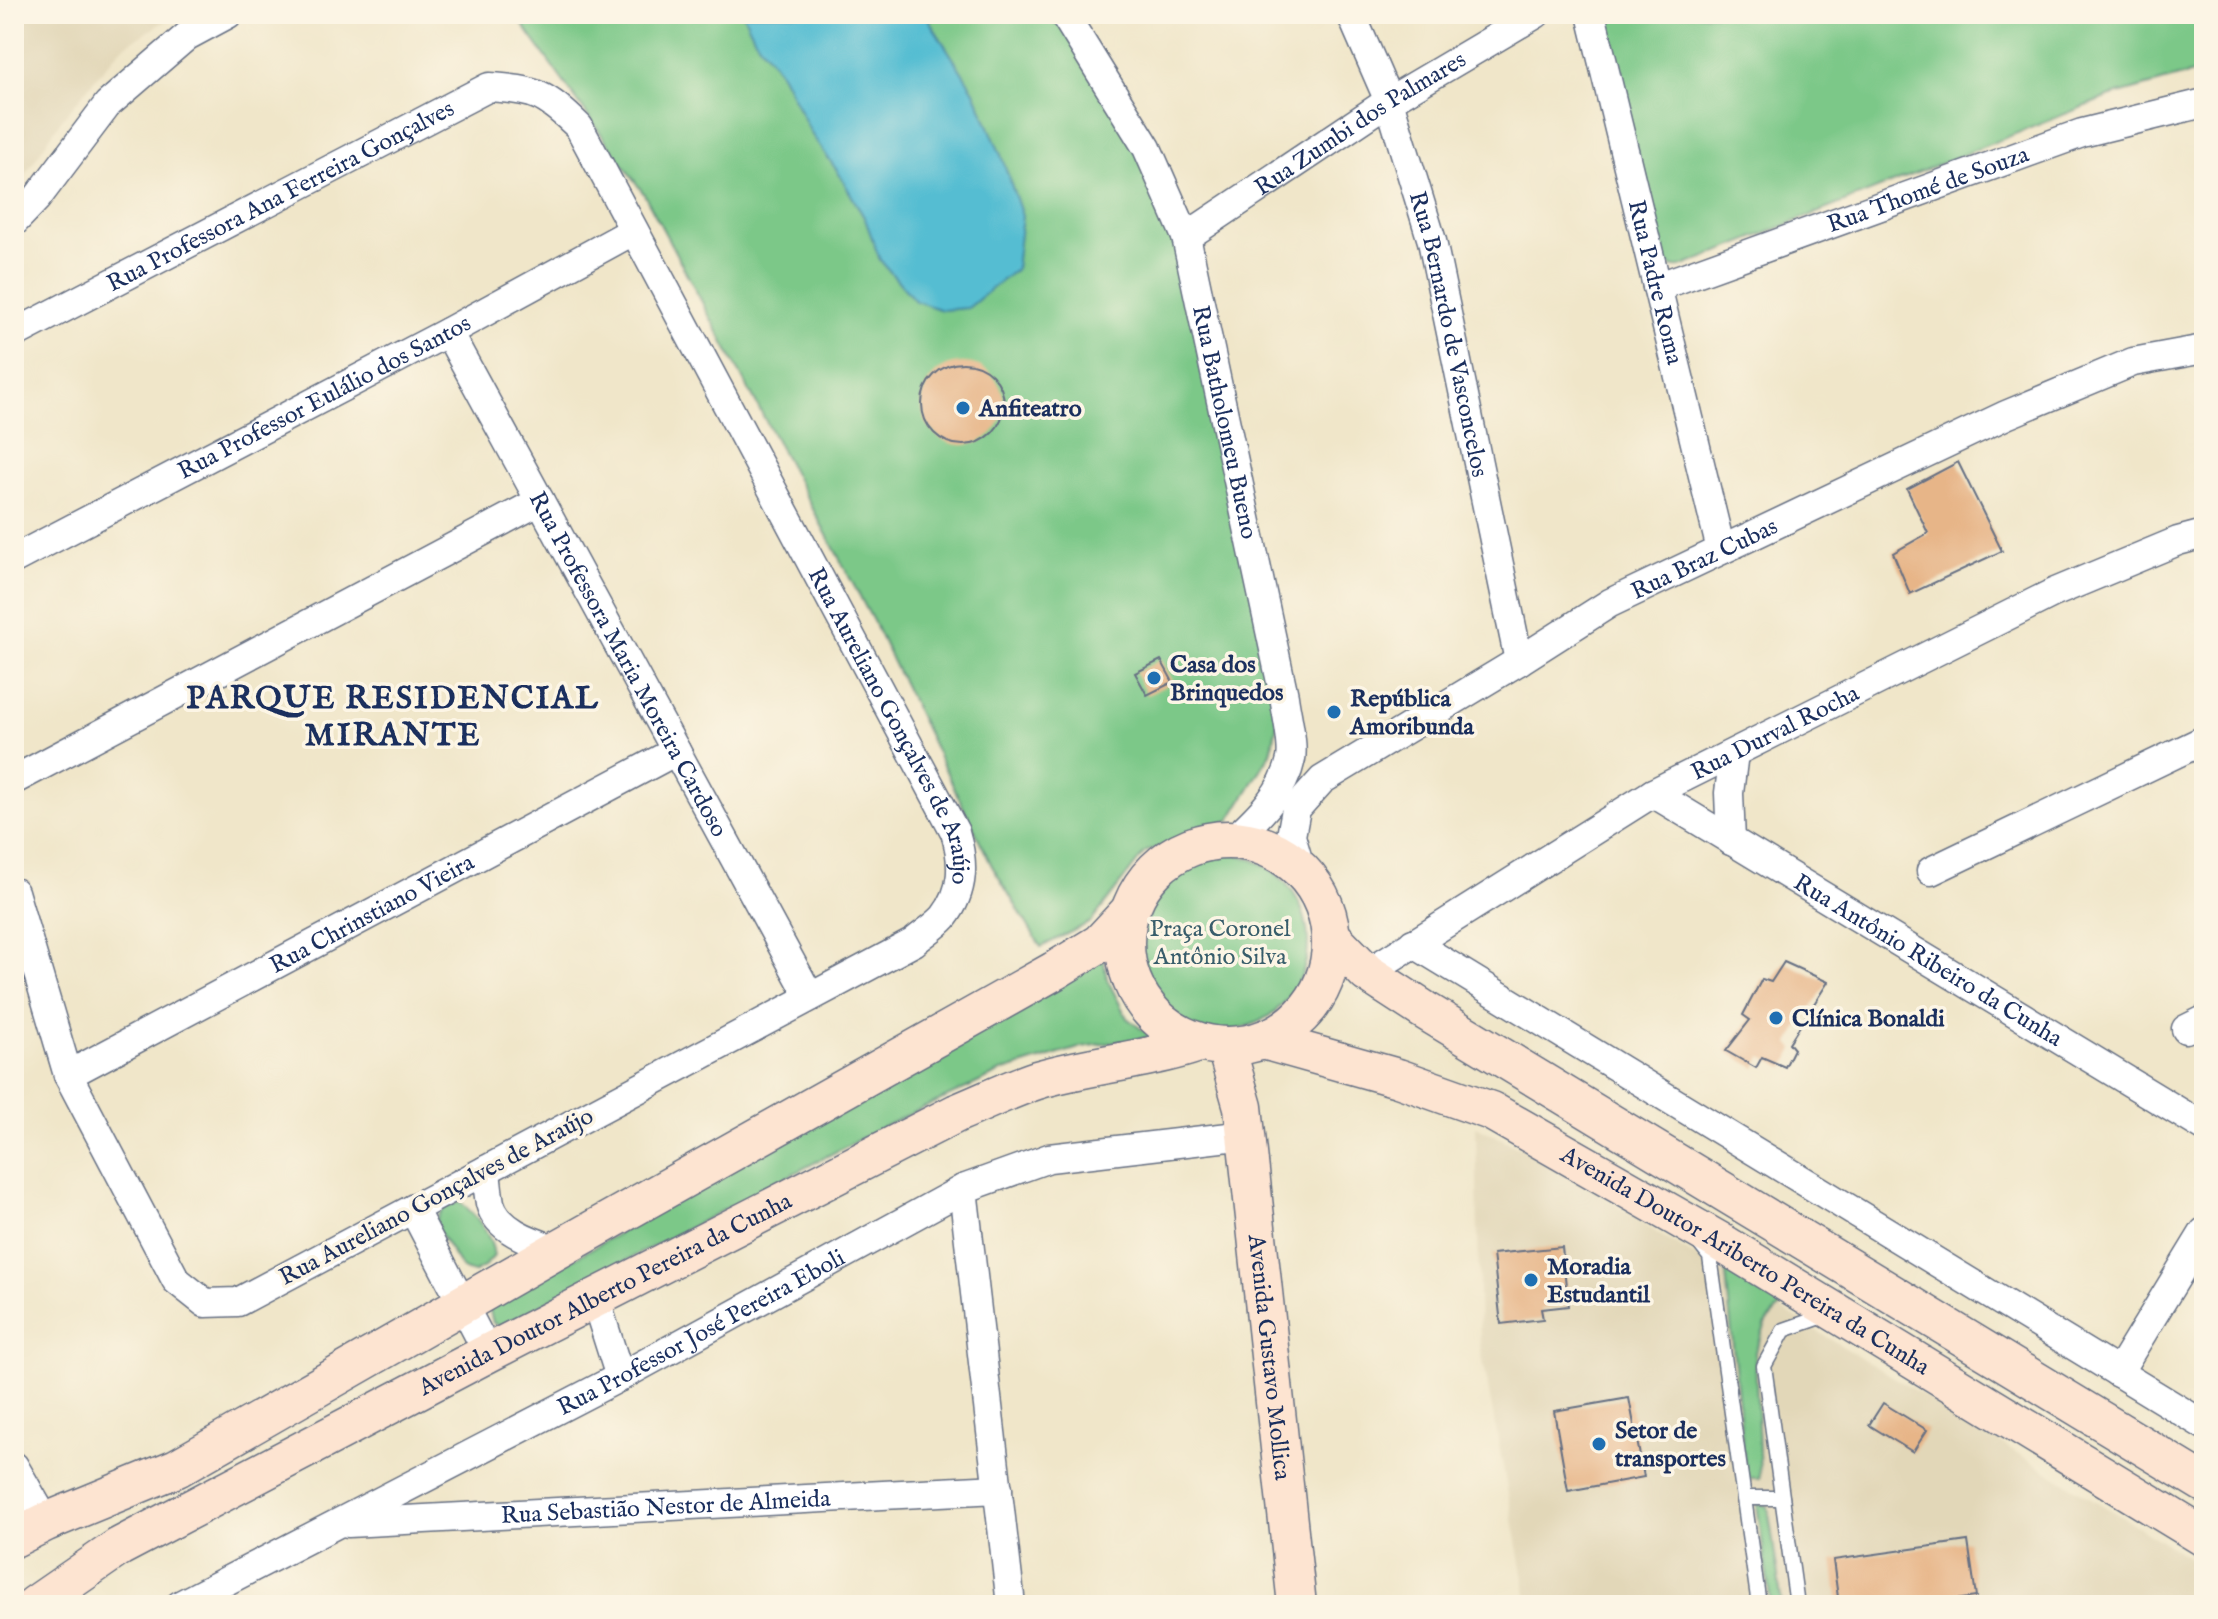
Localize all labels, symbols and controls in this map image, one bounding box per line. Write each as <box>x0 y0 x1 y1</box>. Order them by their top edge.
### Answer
street label: Rua Zumbi dos Palmares <box>1249 45 1472 204</box>
street label: Rua Professora Ana Ferreira Gonçalves <box>102 94 460 300</box>
street label: Rua Thomé de Souza <box>1823 139 2034 241</box>
street label: Rua Bernardo de Vasconcelos <box>1401 188 1495 480</box>
street label: Rua Padre Roma <box>1620 197 1690 369</box>
street label: Rua Batholomeu Bueno <box>1184 303 1264 542</box>
street label: Rua Professor Eulálio dos Santos <box>173 308 477 488</box>
place label: Anfiteatro <box>978 394 1082 425</box>
marker: Anfiteatro <box>954 399 972 417</box>
street label: Rua Professora Maria Moreira Cardoso <box>521 487 734 843</box>
street label: Rua Braz Cubas <box>1626 512 1783 608</box>
street label: Rua Aureliano Gonçalves de Araújo <box>800 562 975 886</box>
place label: Casa dos Brinquedos <box>1170 650 1284 709</box>
marker: Casa dos Brinquedos <box>1145 669 1163 687</box>
street label: Rua Durval Rocha <box>1686 678 1865 789</box>
district label: PARQUE RESIDENCIAL MIRANTE <box>186 679 600 757</box>
place label: República Amoribunda <box>1349 684 1474 743</box>
marker: República Amoribunda <box>1325 703 1343 721</box>
street label: Rua Chrinstiano Vieira <box>265 847 480 982</box>
street label: Rua Antônio Ribeiro da Cunha <box>1787 868 2068 1055</box>
park label: Praça Coronel Antônio Silva <box>1149 914 1291 973</box>
place label: Clínica Bonaldi <box>1792 1004 1945 1035</box>
marker: Clínica Bonaldi <box>1767 1009 1785 1027</box>
street label: Rua Aureliano Gonçalves de Araújo <box>274 1101 599 1294</box>
street label: Avenida Doutor Ariberto Pereira da Cunha <box>1554 1139 1936 1383</box>
street label: Avenida Doutor Alberto Pereira da Cunha <box>413 1186 798 1404</box>
street label: Avenida Gustavo Mollica <box>1240 1232 1297 1482</box>
street label: Rua Professor José Pereira Eboli <box>552 1243 851 1424</box>
place label: Moradia Estudantil <box>1547 1252 1650 1311</box>
marker: Moradia Estudantil <box>1522 1271 1540 1289</box>
place label: Setor de transportes <box>1615 1416 1727 1475</box>
marker: Setor de transportes <box>1590 1435 1608 1453</box>
street label: Rua Sebastião Nestor de Almeida <box>500 1484 832 1532</box>

